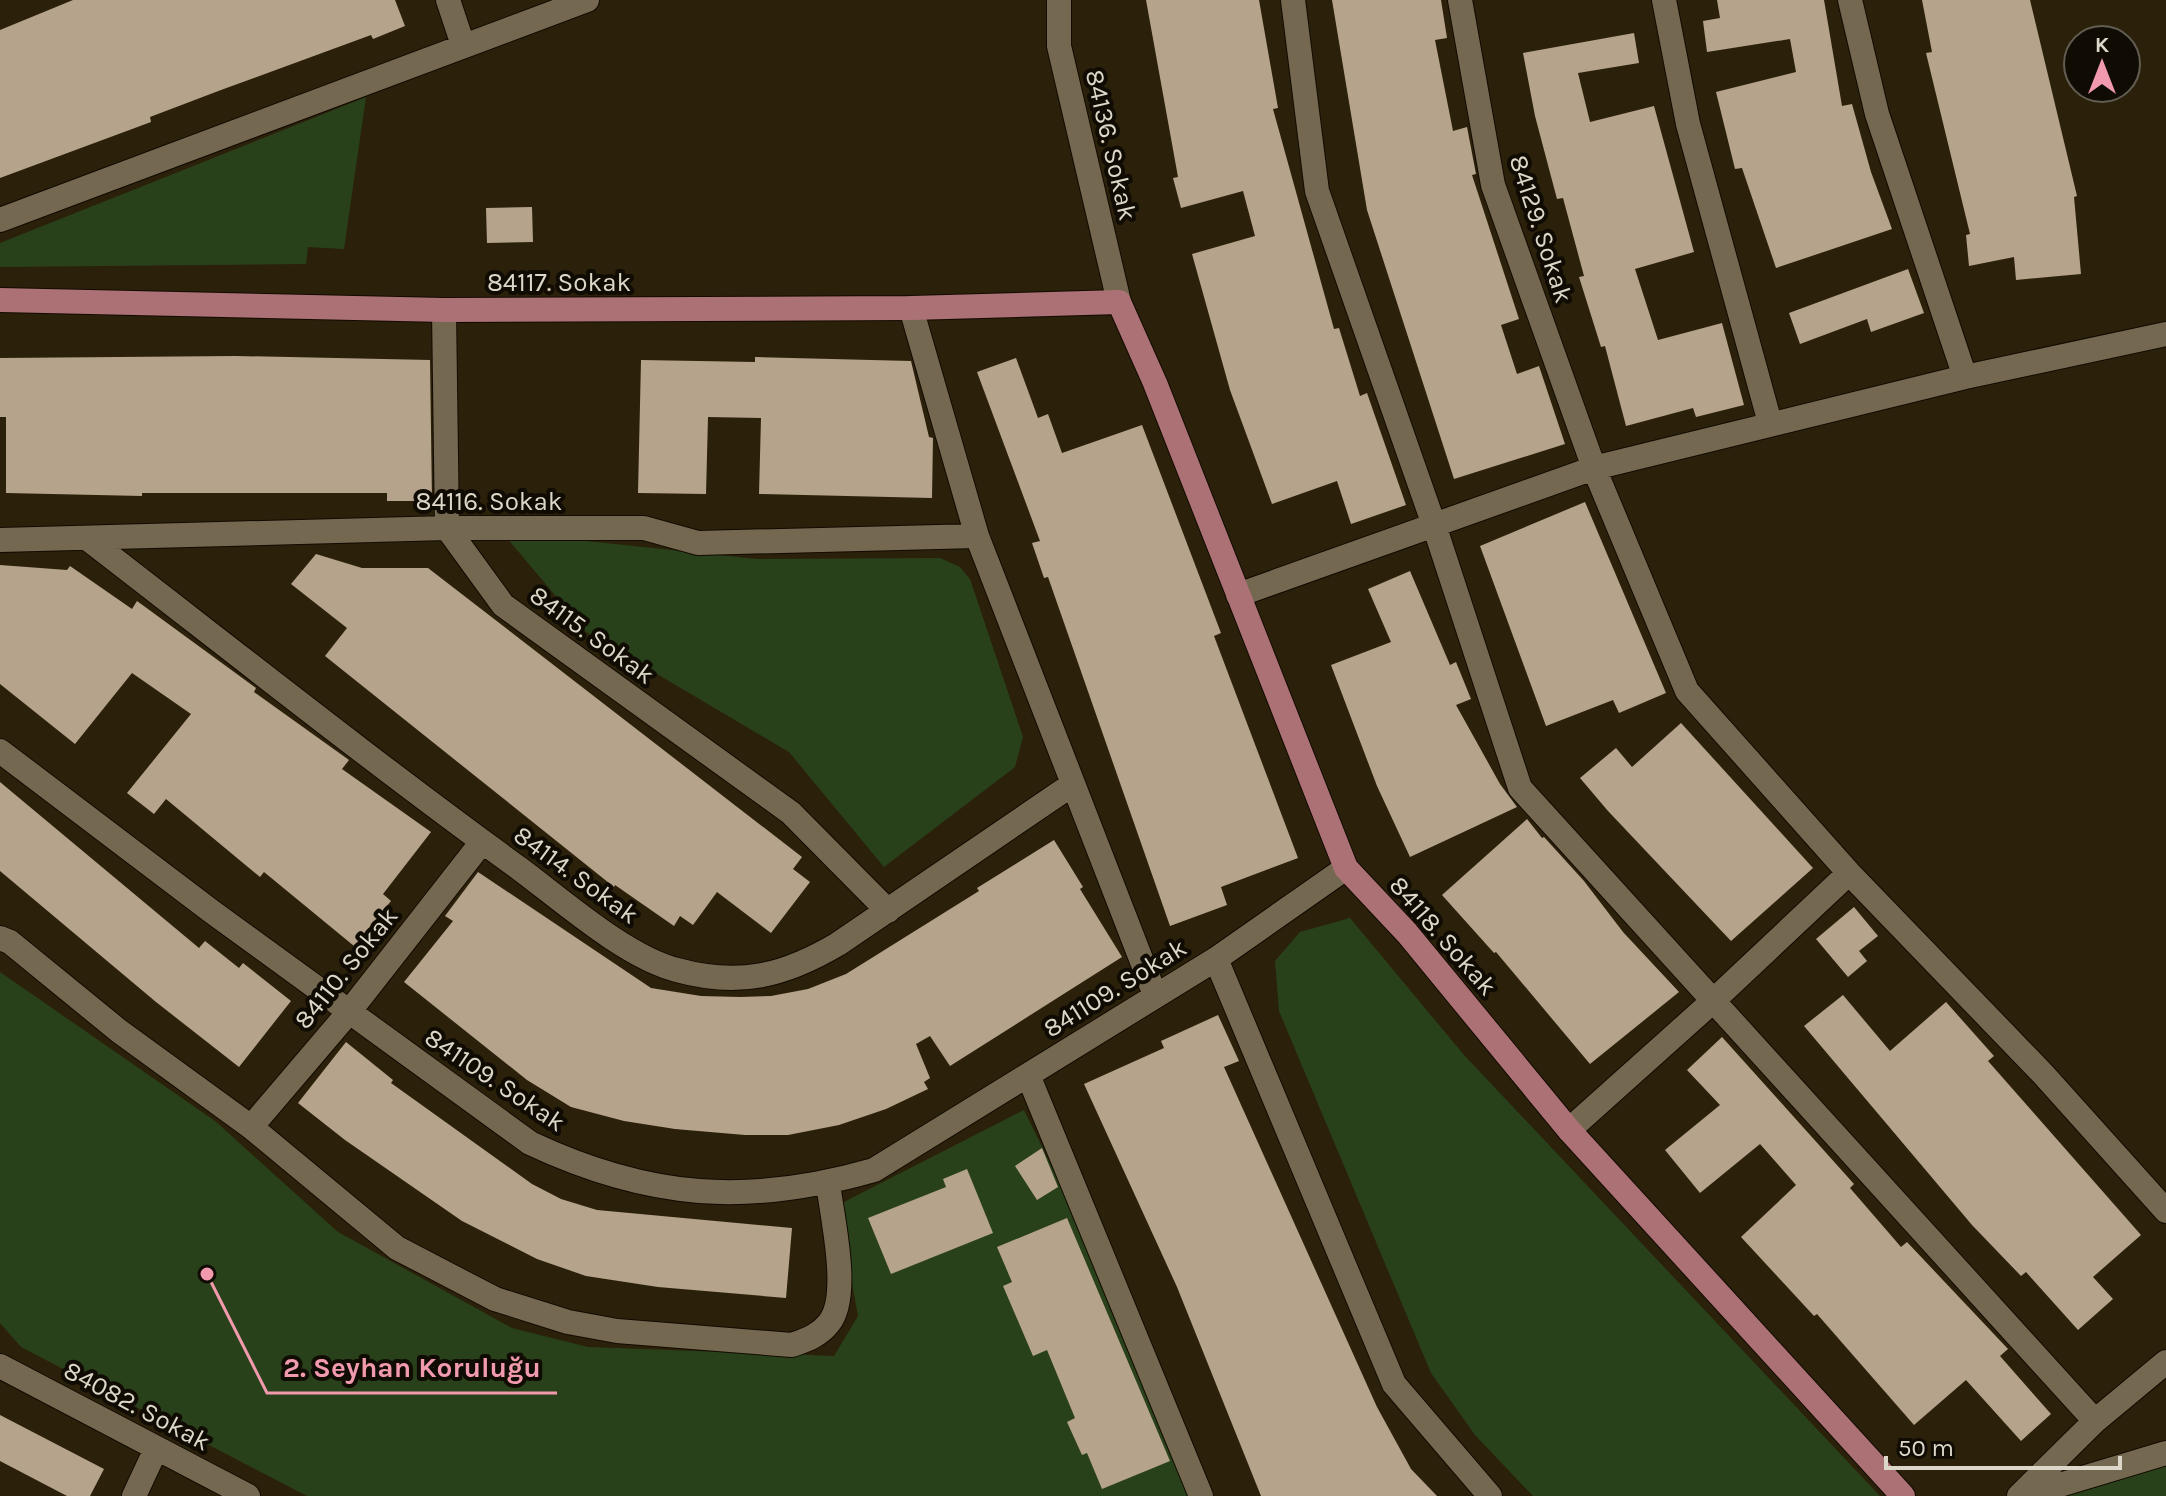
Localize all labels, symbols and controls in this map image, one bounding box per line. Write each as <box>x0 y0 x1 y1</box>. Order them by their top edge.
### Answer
north arrow <box>2062 24 2142 104</box>
text: K <box>2095 32 2110 58</box>
street label: 84136. Sokak <box>1079 67 1143 223</box>
street label: 84129. Sokak <box>1503 151 1579 307</box>
street label: 84117. Sokak <box>487 267 631 298</box>
street label: 84116. Sokak <box>416 486 562 517</box>
street label: 84115. Sokak <box>524 579 660 691</box>
street label: 84114. Sokak <box>508 819 644 931</box>
street label: 84118. Sokak <box>1383 870 1503 1002</box>
street label: 84110. Sokak <box>288 901 404 1035</box>
street label: 841109. Sokak <box>1038 932 1192 1044</box>
street label: 841109. Sokak <box>419 1022 571 1138</box>
callout: 2. Seyhan Koruluğu <box>267 1341 557 1393</box>
text: 2. Seyhan Koruluğu <box>283 1351 541 1384</box>
street label: 84082. Sokak <box>58 1354 216 1458</box>
scale bar <box>1886 1420 2120 1470</box>
text: 50 m <box>1898 1434 1954 1462</box>

